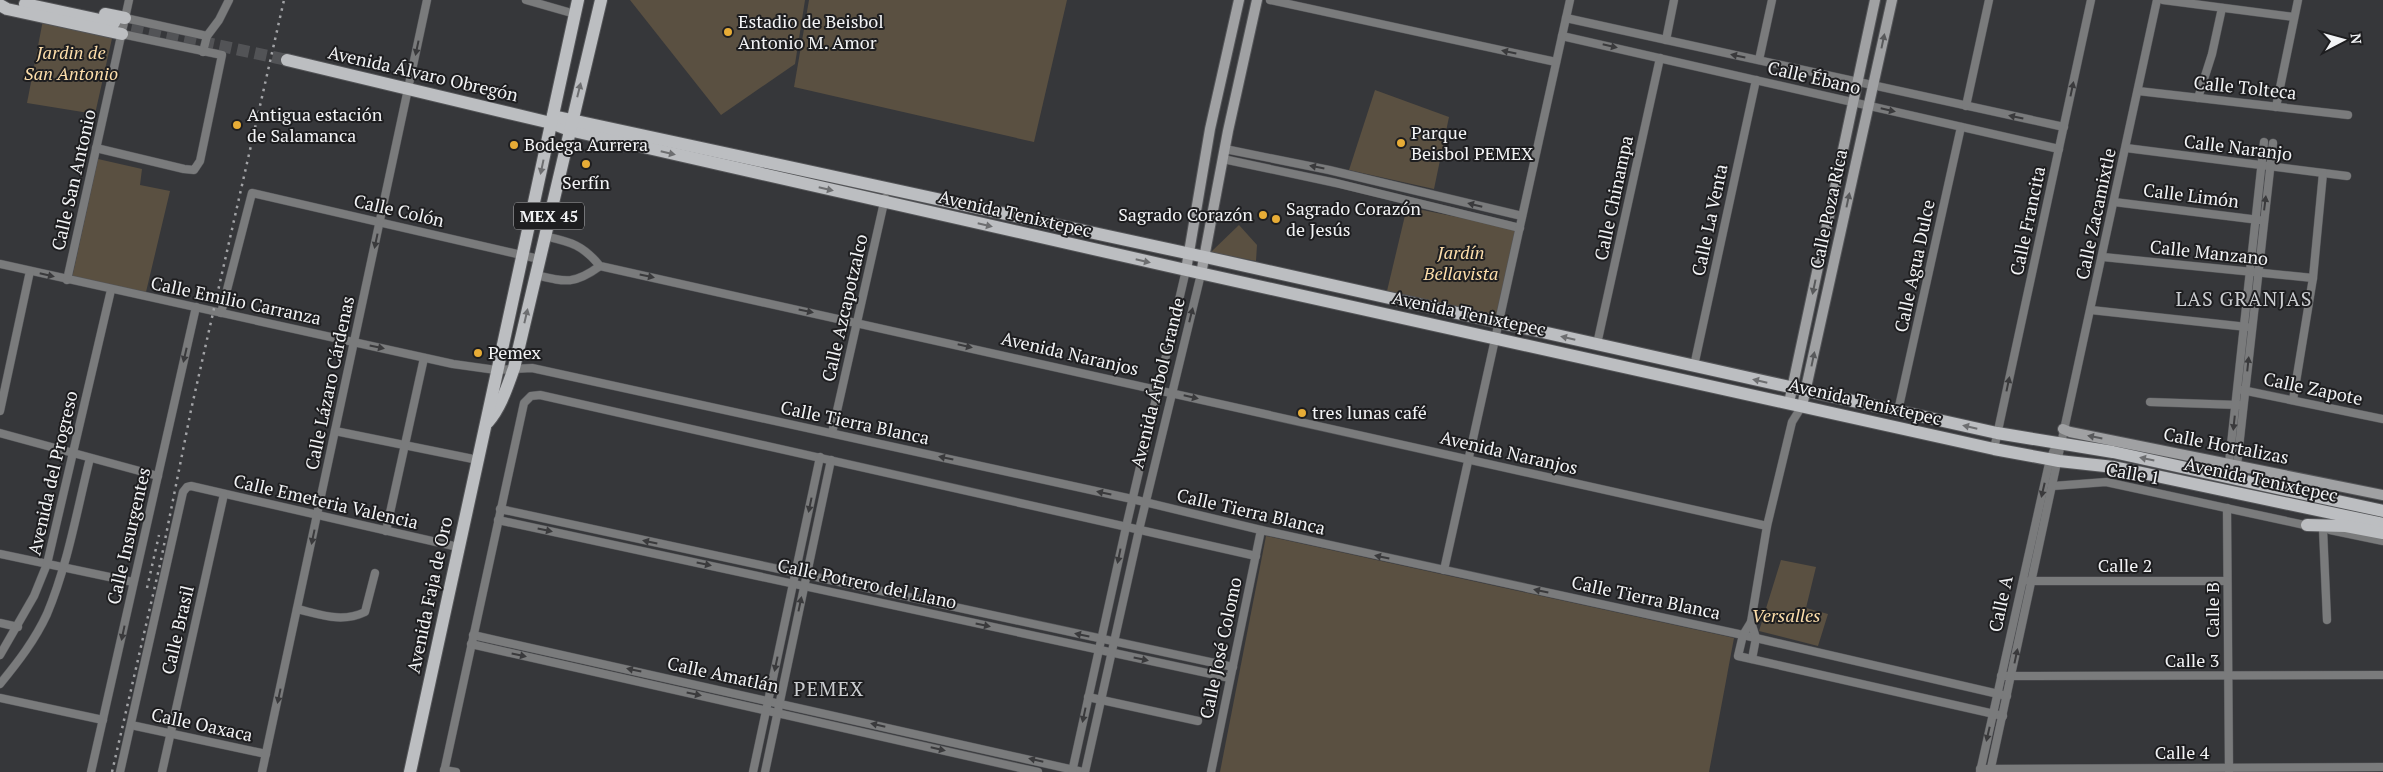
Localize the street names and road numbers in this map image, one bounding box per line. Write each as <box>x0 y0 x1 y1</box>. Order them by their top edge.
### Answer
street label: Avenida Álvaro Obregón <box>326 39 521 107</box>
street label: Calle Ébano <box>1765 55 1863 99</box>
street label: Calle Tolteca <box>2192 70 2298 104</box>
street label: Calle San Antonio <box>45 107 101 253</box>
street label: Calle Naranjo <box>2183 128 2294 166</box>
street label: Calle Chinampa <box>1588 133 1638 262</box>
street label: Calle Zacamixtle <box>2069 146 2121 282</box>
street label: Calle Poza Rica <box>1804 147 1852 271</box>
street label: Calle La Venta <box>1685 162 1733 278</box>
street label: Calle Francita <box>2004 164 2050 278</box>
street label: Calle Limón <box>2142 177 2241 213</box>
street label: Avenida Tenixtepec <box>936 184 1094 242</box>
street label: Calle Colón <box>352 188 447 232</box>
street label: Calle Agua Dulce <box>1888 197 1940 334</box>
road number: MEX 45 <box>514 202 584 230</box>
street label: Calle Azcapotzalco <box>815 232 873 384</box>
street label: Calle Manzano <box>2149 234 2270 270</box>
street label: Calle Emilio Carranza <box>149 270 324 330</box>
street label: Avenida Tenixtepec <box>1390 285 1548 341</box>
street label: Calle Lázaro Cárdenas <box>299 294 359 472</box>
street label: Avenida Árbol Grande <box>1124 295 1190 471</box>
street label: Avenida Naranjos <box>999 326 1141 380</box>
street label: Calle Zapote <box>2261 366 2365 410</box>
street label: Avenida Tenixtepec <box>1786 372 1944 430</box>
street label: Avenida del Progreso <box>21 388 83 557</box>
street label: Calle Tierra Blanca <box>779 395 932 450</box>
street label: Calle Hortalizas <box>2161 421 2291 469</box>
street label: Avenida Naranjos <box>1438 425 1580 479</box>
street label: Avenida Tenixtepec <box>2182 451 2340 507</box>
street label: Calle 1 <box>2104 456 2162 490</box>
street label: Calle Insurgentes <box>101 465 155 607</box>
street label: Calle Emeteria Valencia <box>231 468 421 534</box>
street label: Calle Tierra Blanca <box>1175 482 1328 540</box>
street label: Avenida Faja de Oro <box>401 514 457 675</box>
street label: Calle Potrero del Llano <box>775 552 959 614</box>
street label: Calle 2 <box>2098 553 2152 577</box>
street label: Calle Tierra Blanca <box>1570 570 1723 625</box>
street label: Calle A <box>1982 573 2018 634</box>
street label: Calle José Colomo <box>1193 575 1247 721</box>
street label: Calle B <box>2200 582 2224 638</box>
street label: Calle Brasil <box>155 583 199 677</box>
street label: Calle 3 <box>2165 648 2219 672</box>
street label: Calle Amatlán <box>665 650 781 698</box>
street label: Calle Oaxaca <box>149 702 255 746</box>
street label: Calle 4 <box>2155 740 2210 764</box>

